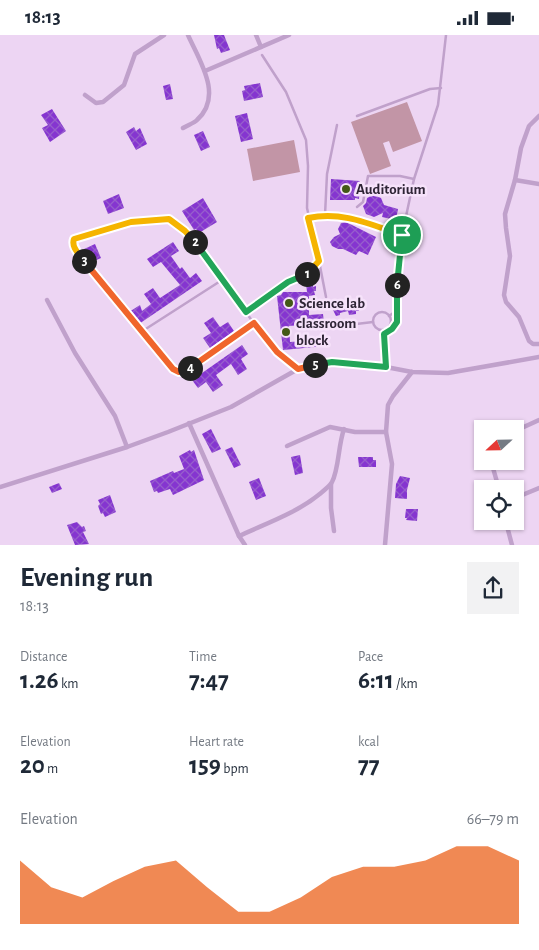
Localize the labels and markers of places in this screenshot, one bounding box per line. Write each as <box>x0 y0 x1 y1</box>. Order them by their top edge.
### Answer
place label: Auditorium <box>356 182 426 197</box>
marker: Auditorium <box>340 183 352 195</box>
pin <box>381 214 423 256</box>
pin: 2 <box>182 229 208 255</box>
pin: 3 <box>72 249 96 273</box>
pin: 1 <box>294 261 320 287</box>
pin: 6 <box>384 273 410 297</box>
place label: Science lab <box>299 296 365 311</box>
marker: Science lab <box>283 297 295 309</box>
place label: classroom block <box>296 316 356 348</box>
marker: classroom block <box>280 326 292 338</box>
pin: 5 <box>302 353 328 377</box>
pin: 4 <box>178 355 202 381</box>

